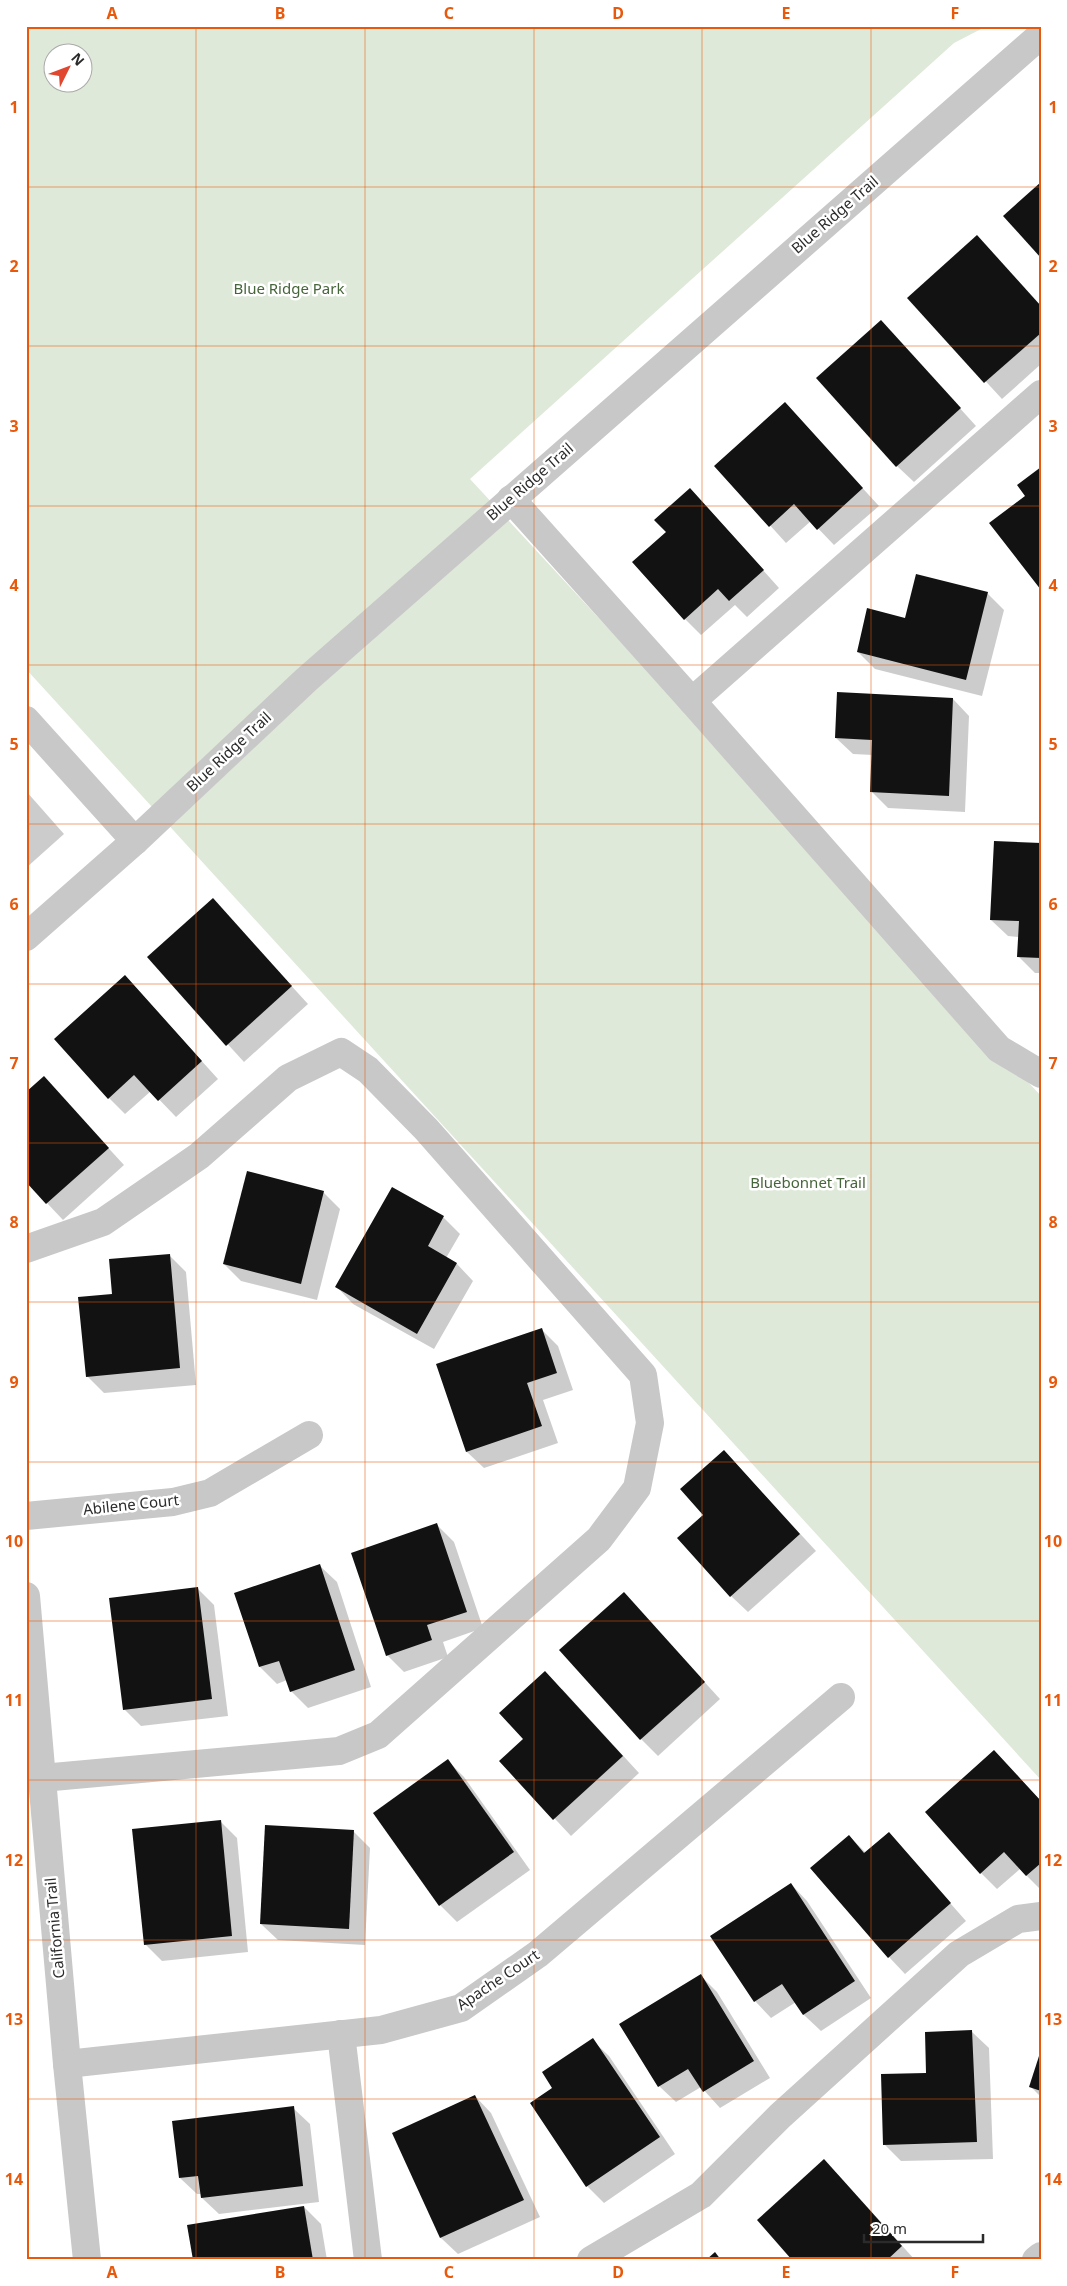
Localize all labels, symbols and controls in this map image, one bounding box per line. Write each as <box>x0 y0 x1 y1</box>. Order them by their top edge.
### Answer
text: A <box>106 2 118 24</box>
text: B <box>275 2 285 24</box>
text: C <box>444 2 454 24</box>
text: D <box>612 2 624 24</box>
text: E <box>782 2 791 24</box>
text: F <box>951 2 959 24</box>
north arrow <box>42 42 92 92</box>
text: N <box>67 48 89 70</box>
text: 1 <box>9 96 19 118</box>
text: 1 <box>1048 96 1058 118</box>
street label: Blue Ridge Trail <box>787 171 882 258</box>
text: 2 <box>9 255 19 277</box>
text: 2 <box>1048 255 1058 277</box>
park label: Blue Ridge Park <box>234 278 344 298</box>
text: 3 <box>9 415 19 437</box>
text: 3 <box>1048 415 1058 437</box>
street label: Blue Ridge Trail <box>482 438 577 525</box>
text: 4 <box>9 574 19 596</box>
text: 4 <box>1048 574 1058 596</box>
street label: Blue Ridge Trail <box>182 707 275 796</box>
text: 5 <box>9 733 19 755</box>
text: 5 <box>1048 733 1058 755</box>
text: 6 <box>9 893 19 915</box>
text: 6 <box>1048 893 1058 915</box>
text: 7 <box>9 1052 19 1074</box>
text: 7 <box>1048 1052 1058 1074</box>
park label: Bluebonnet Trail <box>750 1172 866 1192</box>
text: 8 <box>9 1211 19 1233</box>
text: 8 <box>1048 1211 1058 1233</box>
text: 9 <box>9 1371 19 1393</box>
text: 9 <box>1048 1371 1058 1393</box>
street label: Abilene Court <box>82 1489 180 1519</box>
text: 10 <box>5 1530 23 1552</box>
text: 10 <box>1044 1530 1062 1552</box>
text: 11 <box>5 1689 23 1711</box>
text: 11 <box>1044 1689 1062 1711</box>
text: 12 <box>5 1849 23 1871</box>
text: 12 <box>1044 1849 1062 1871</box>
street label: California Trail <box>40 1877 68 1979</box>
street label: Apache Court <box>452 1944 543 2014</box>
text: 13 <box>5 2008 23 2030</box>
text: 13 <box>1044 2008 1062 2030</box>
text: 14 <box>5 2168 23 2190</box>
text: 14 <box>1044 2168 1062 2190</box>
scale bar <box>864 2211 983 2243</box>
text: 20 m <box>872 2218 907 2238</box>
text: A <box>106 2261 118 2283</box>
text: B <box>275 2261 285 2283</box>
text: C <box>444 2261 454 2283</box>
text: D <box>612 2261 624 2283</box>
text: E <box>782 2261 791 2283</box>
text: F <box>951 2261 959 2283</box>

